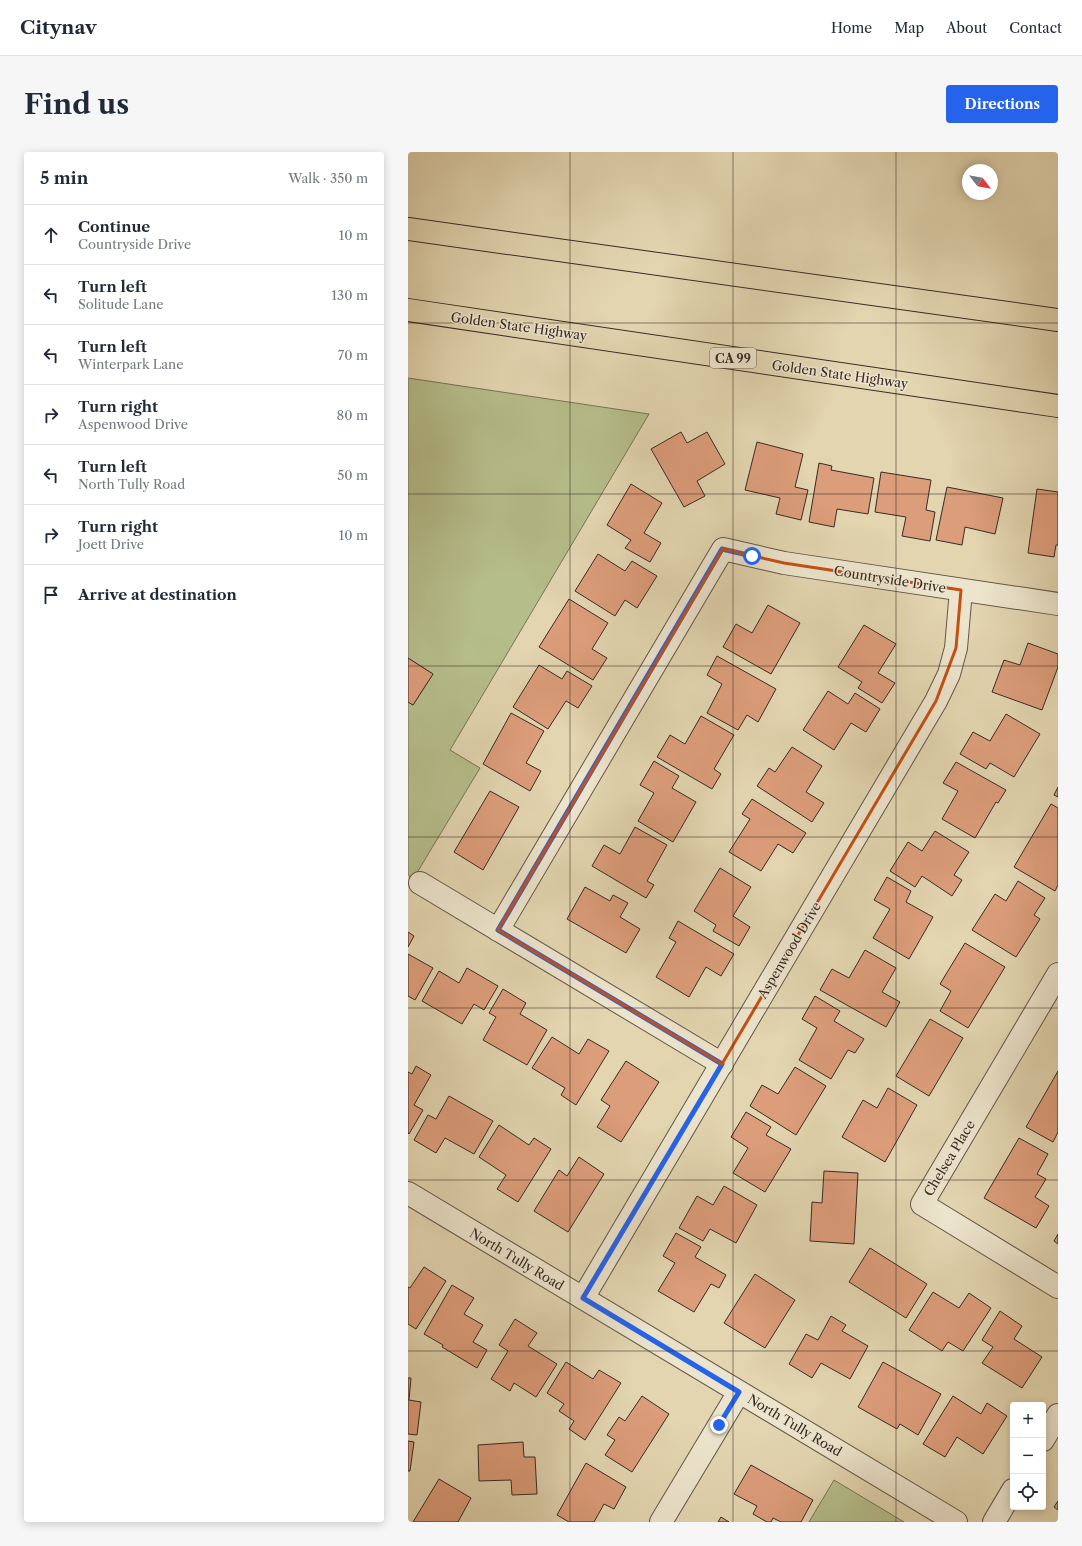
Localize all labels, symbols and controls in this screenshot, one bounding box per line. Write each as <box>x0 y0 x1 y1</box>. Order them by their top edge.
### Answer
text: Citynav <box>20 16 97 39</box>
text: Home <box>831 19 872 37</box>
text: Map <box>894 19 924 37</box>
text: About <box>946 19 987 37</box>
text: Contact <box>1009 19 1062 37</box>
button: Directions <box>946 85 1058 123</box>
text: Find us <box>24 87 129 121</box>
north arrow <box>962 164 998 200</box>
text: 5 min <box>40 168 88 188</box>
text: Walk · 350 m <box>288 170 368 186</box>
text: Continue <box>78 217 150 236</box>
icon: ahead <box>40 224 62 246</box>
text: 10 m <box>339 227 368 243</box>
text: Countryside Drive <box>78 236 191 252</box>
text: Turn left <box>78 277 147 296</box>
icon: left <box>40 284 62 306</box>
text: 130 m <box>332 287 368 303</box>
text: Solitude Lane <box>78 296 164 312</box>
street label: Golden State Highway <box>450 309 589 344</box>
text: Turn left <box>78 337 147 356</box>
icon: left <box>40 344 62 366</box>
text: 70 m <box>338 347 368 363</box>
road number: CA 99 <box>710 348 756 368</box>
text: Winterpark Lane <box>78 356 184 372</box>
street label: Golden State Highway <box>771 357 910 392</box>
text: Turn right <box>78 397 158 416</box>
icon: right <box>40 404 62 426</box>
text: 80 m <box>336 407 368 423</box>
text: Aspenwood Drive <box>78 416 188 432</box>
text: Turn left <box>78 457 147 476</box>
icon: left <box>40 464 62 486</box>
text: 50 m <box>337 467 368 483</box>
text: North Tully Road <box>78 476 185 492</box>
text: Turn right <box>78 517 158 536</box>
icon: right <box>40 524 62 546</box>
text: 10 m <box>339 527 368 543</box>
text: Joett Drive <box>78 536 144 552</box>
route start <box>743 547 761 565</box>
street label: Countryside Drive <box>833 562 947 596</box>
icon: arrive <box>40 584 62 606</box>
text: Arrive at destination <box>78 585 237 604</box>
street label: Aspenwood Drive <box>753 899 824 1002</box>
street label: Chelsea Place <box>920 1117 978 1199</box>
street label: North Tully Road <box>467 1225 567 1293</box>
street label: North Tully Road <box>745 1391 845 1459</box>
map controls <box>1010 1402 1046 1510</box>
button: + <box>1010 1402 1046 1438</box>
route end <box>710 1416 728 1434</box>
button: − <box>1010 1438 1046 1474</box>
button: locate <box>1010 1474 1046 1510</box>

